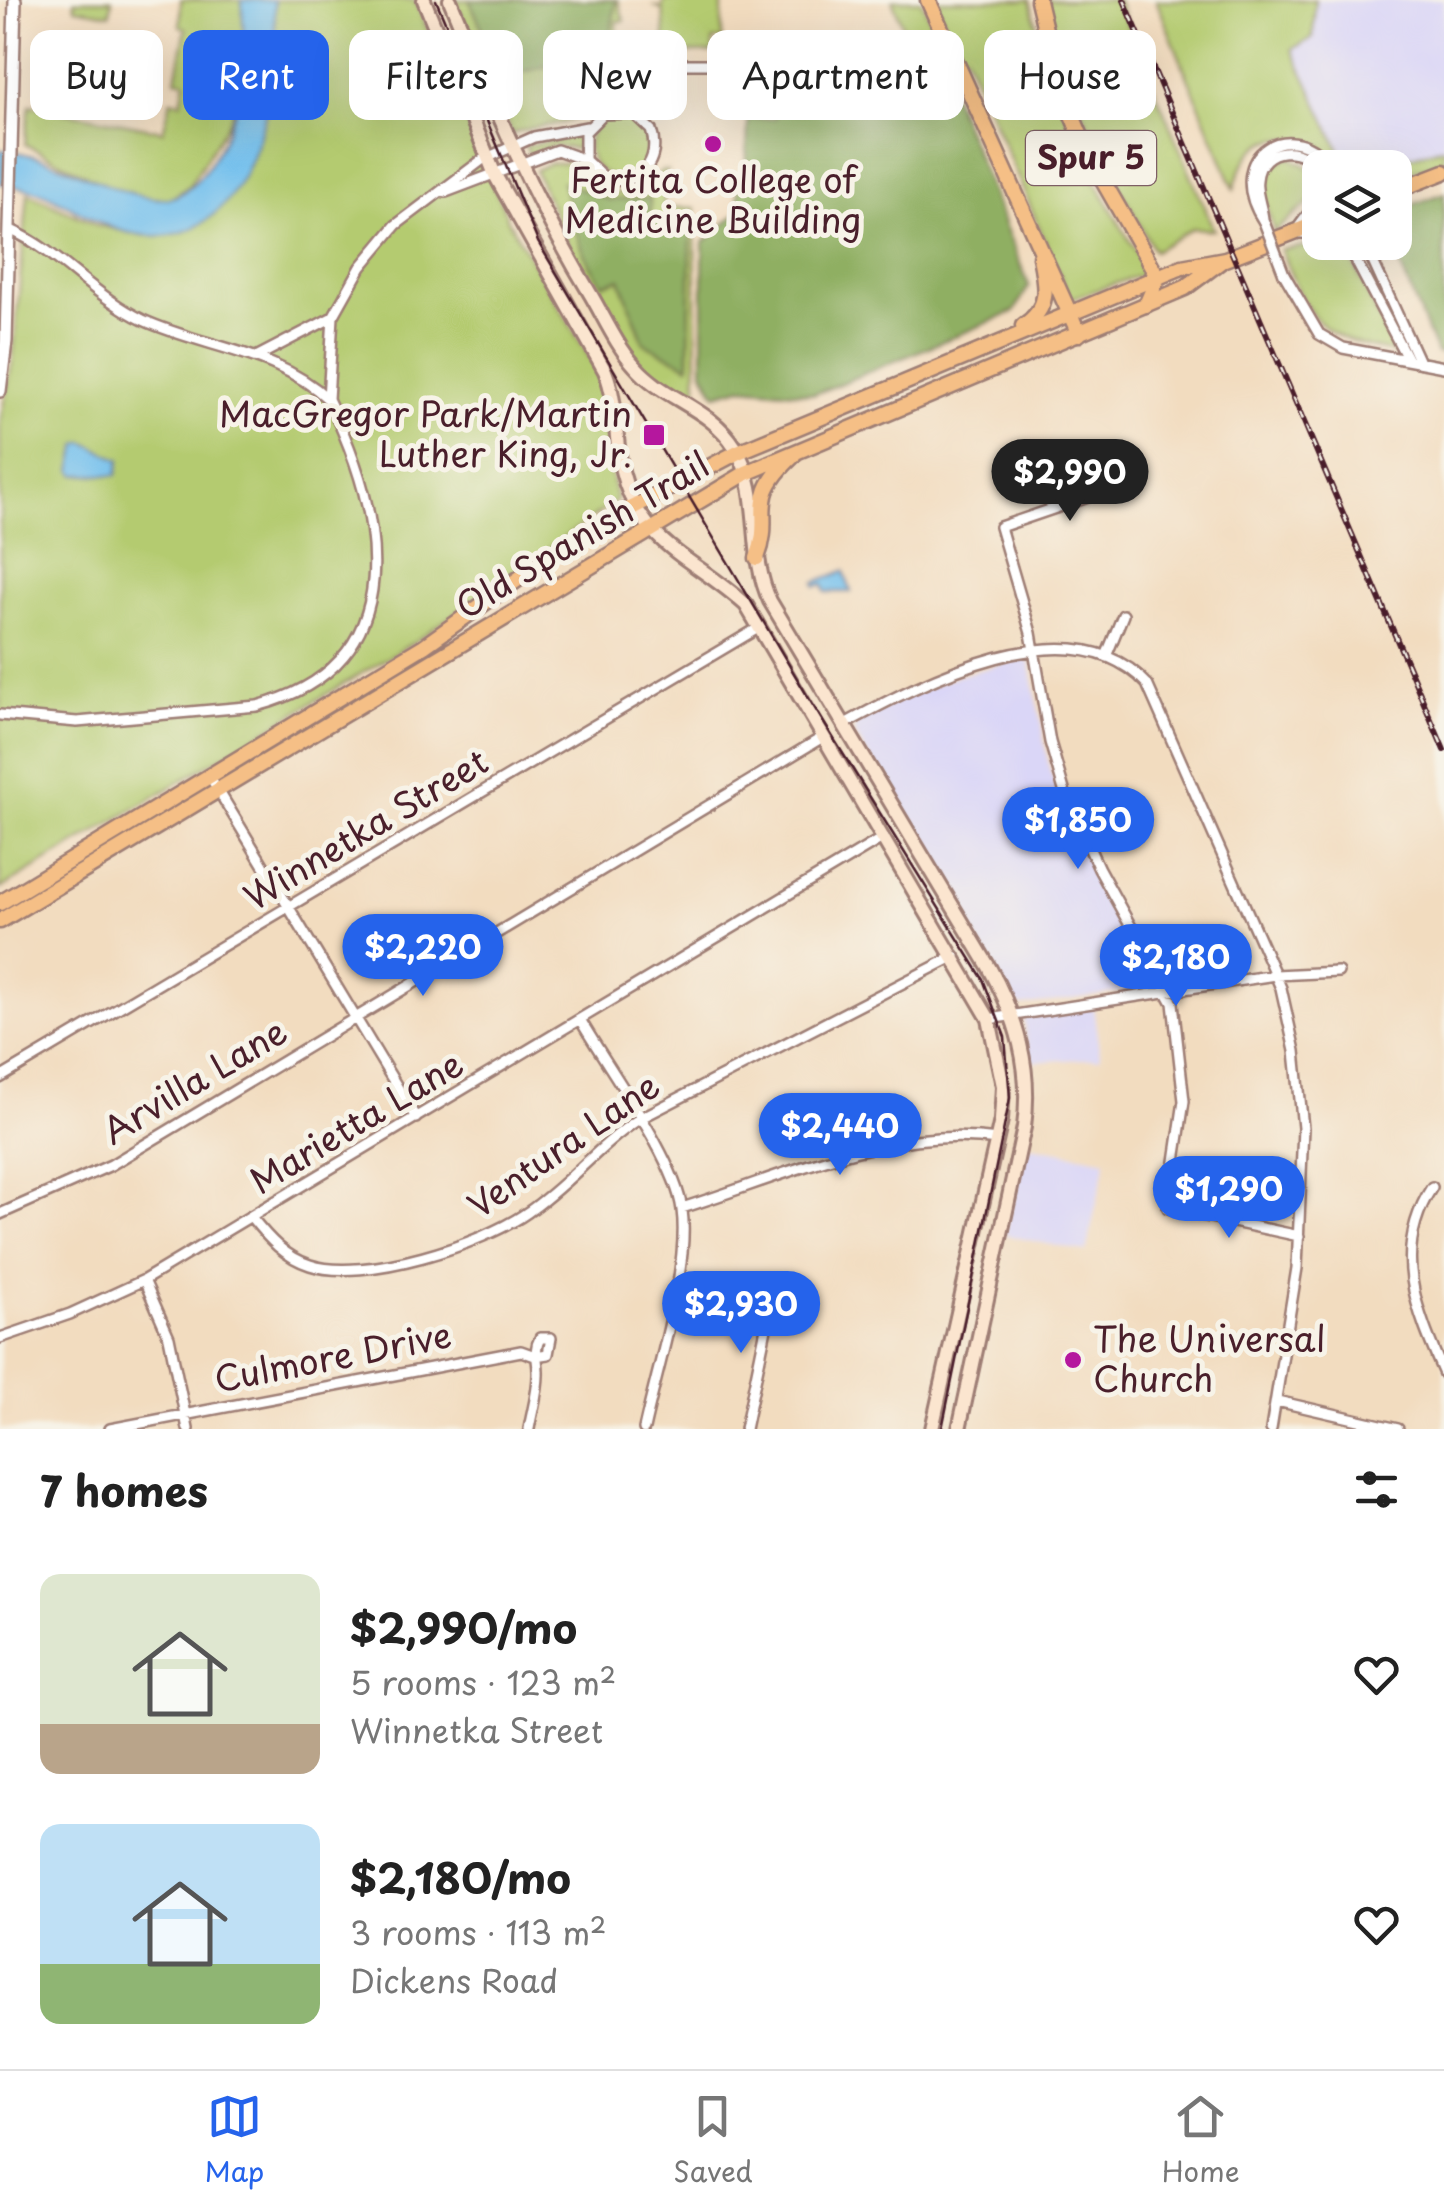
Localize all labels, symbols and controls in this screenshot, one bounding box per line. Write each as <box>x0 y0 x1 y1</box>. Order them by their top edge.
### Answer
chip: Buy <box>30 30 163 120</box>
chip: Rent <box>183 30 329 120</box>
chip: Filters <box>349 30 523 120</box>
chip: New <box>543 30 687 120</box>
chip: Apartment <box>707 30 964 120</box>
chip: House <box>984 30 1156 120</box>
road number: Spur 5 <box>1026 131 1156 185</box>
marker: Fertita College of Medicine Building <box>702 133 724 155</box>
map controls <box>1302 150 1412 260</box>
button: layers <box>1302 150 1412 260</box>
place label: Fertita College of Medicine Building <box>564 152 862 245</box>
place label: MacGregor Park/Martin Luther King, Jr. <box>219 386 632 479</box>
marker: MacGregor Park/Martin Luther King, Jr. <box>641 422 667 448</box>
street label: Old Spanish Trail <box>445 437 719 631</box>
pin: $2,990 <box>989 439 1151 524</box>
text: $2,990 <box>1013 447 1127 495</box>
street label: Winnetka Street <box>233 734 497 922</box>
pin: $1,850 <box>997 787 1159 872</box>
text: $1,850 <box>1024 795 1132 843</box>
pin: $2,220 <box>342 914 504 999</box>
text: $2,220 <box>364 922 482 970</box>
pin: $2,180 <box>1095 924 1257 1009</box>
text: $2,180 <box>1122 932 1230 980</box>
street label: Arvilla Lane <box>91 1004 296 1156</box>
street label: Marietta Lane <box>239 1036 473 1206</box>
street label: Ventura Lane <box>456 1058 669 1230</box>
pin: $2,440 <box>759 1093 921 1178</box>
text: $2,440 <box>781 1101 899 1149</box>
pin: $1,290 <box>1148 1156 1310 1241</box>
text: $1,290 <box>1175 1164 1283 1212</box>
pin: $2,930 <box>660 1271 822 1356</box>
text: $2,930 <box>684 1279 798 1327</box>
street label: Culmore Drive <box>209 1307 456 1405</box>
place label: The Universal Church <box>1093 1311 1325 1404</box>
marker: The Universal Church <box>1062 1349 1084 1371</box>
text: 7 homes <box>40 1458 208 1521</box>
icon: filters <box>1349 1462 1404 1517</box>
text: $2,990/mo <box>350 1595 577 1658</box>
icon: home <box>120 1614 240 1734</box>
icon: heart <box>1349 1647 1404 1702</box>
text: 5 rooms · 123 m² <box>350 1658 616 1706</box>
text: Winnetka Street <box>350 1706 603 1754</box>
text: $2,180/mo <box>350 1845 571 1908</box>
icon: home <box>120 1864 240 1984</box>
icon: heart <box>1349 1897 1404 1952</box>
text: 3 rooms · 113 m² <box>350 1908 607 1956</box>
text: Dickens Road <box>350 1956 558 2004</box>
tab: Map <box>204 2089 264 2192</box>
tab: Saved <box>673 2089 753 2192</box>
tab: Home <box>1162 2089 1240 2192</box>

